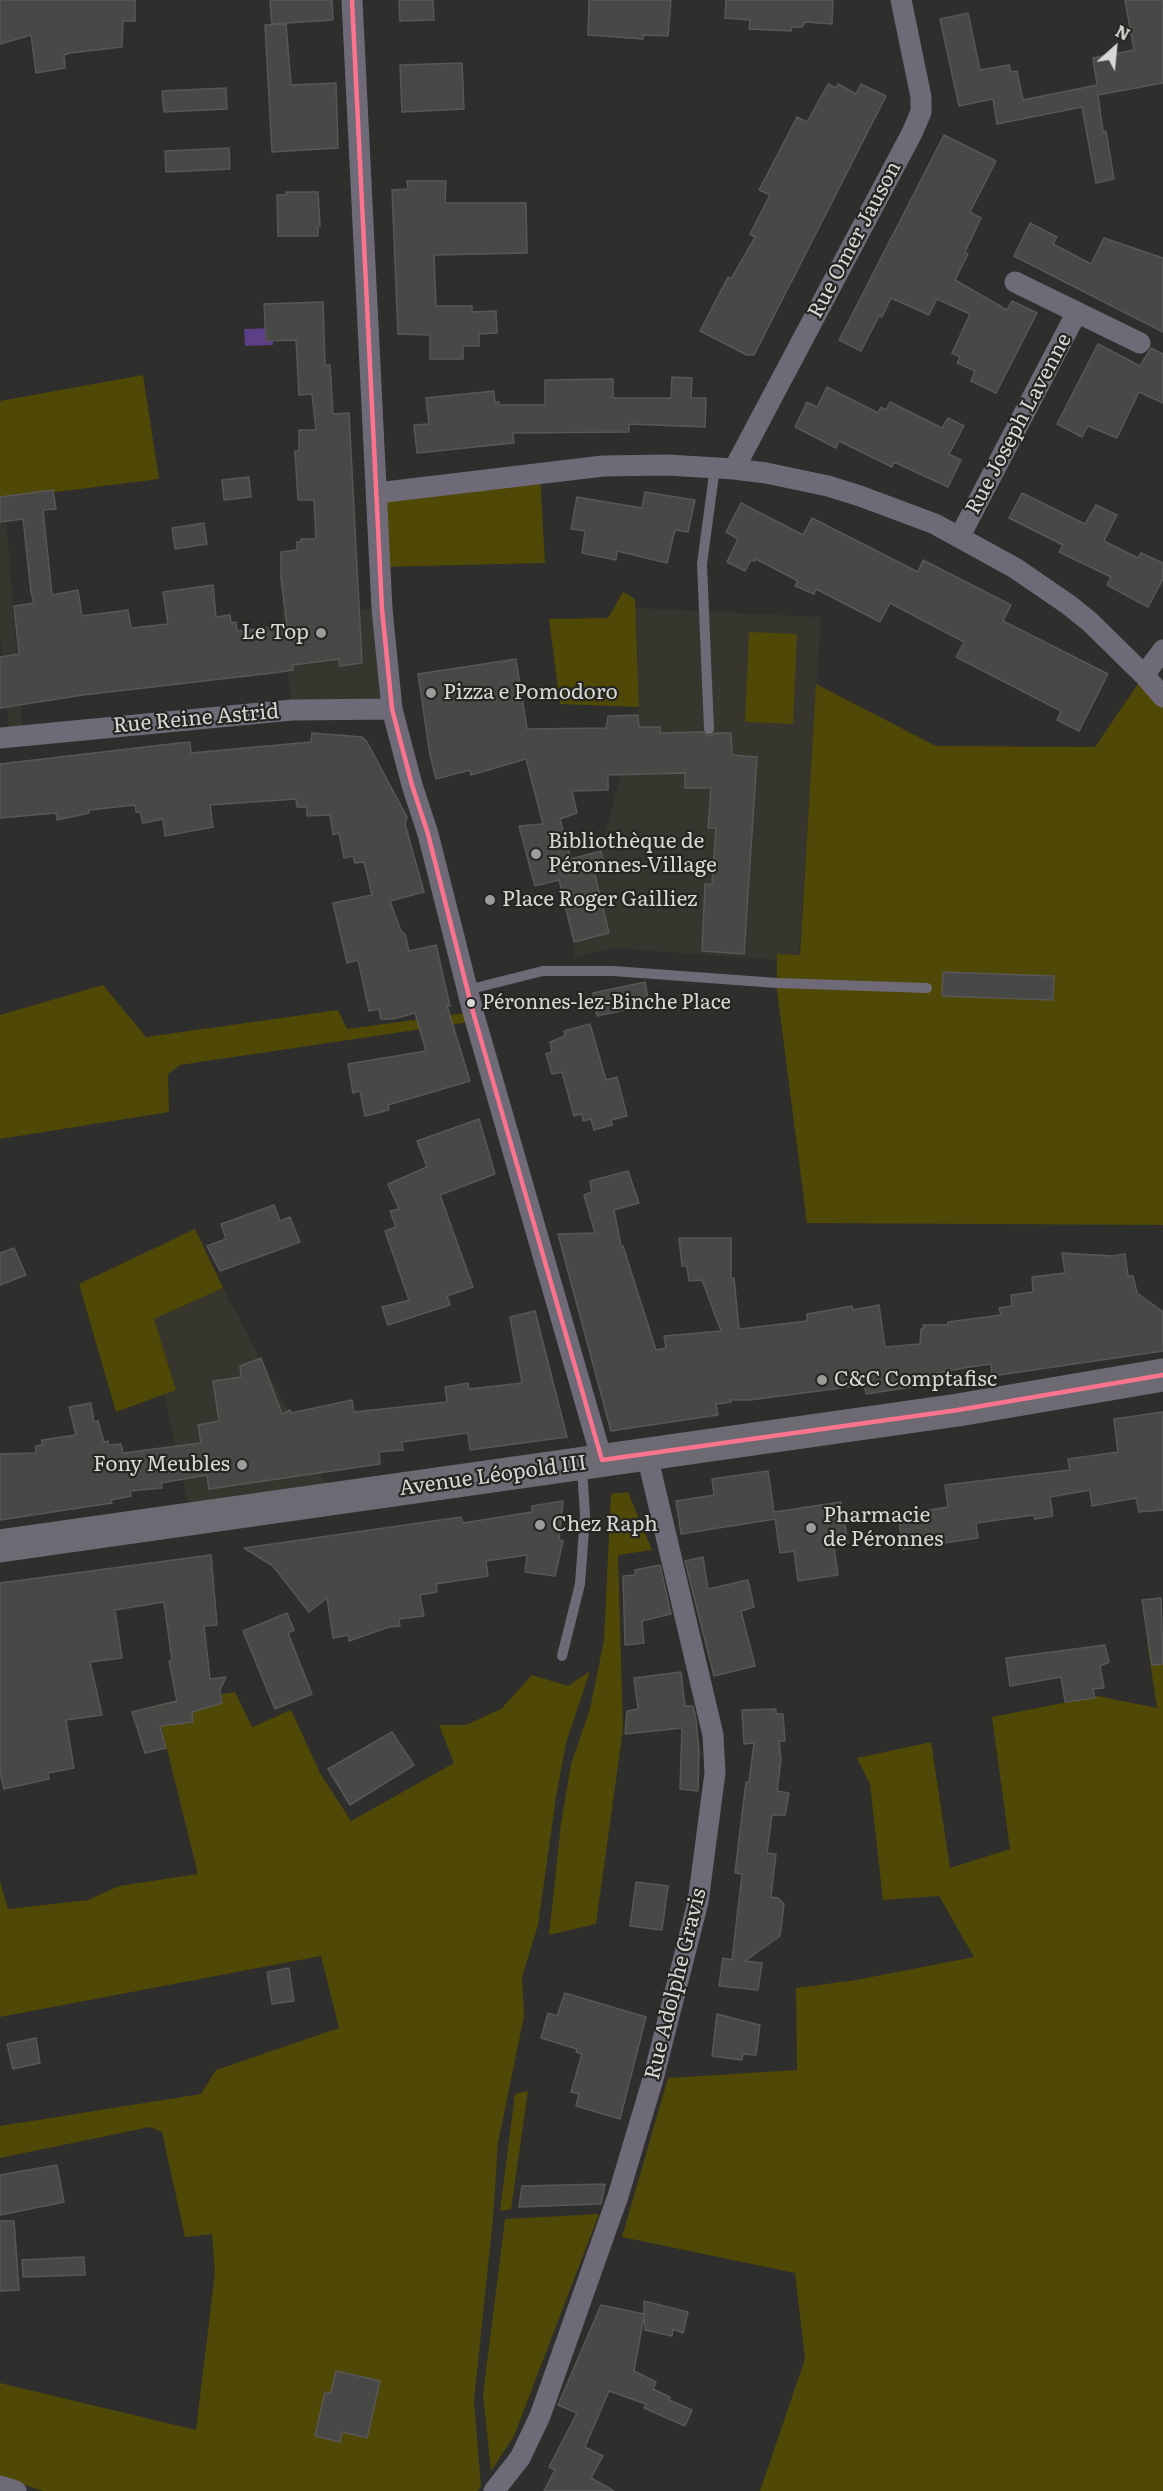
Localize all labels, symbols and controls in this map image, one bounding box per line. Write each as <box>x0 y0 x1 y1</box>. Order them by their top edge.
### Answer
north arrow <box>1085 18 1145 78</box>
text: N <box>1112 18 1135 46</box>
street label: Rue Omer Jauson <box>803 157 907 323</box>
street label: Rue Joseph Lavenne <box>961 329 1077 519</box>
place label: Le Top <box>241 620 309 646</box>
marker: Le Top <box>314 626 328 640</box>
place label: Pizza e Pomodoro <box>443 680 618 706</box>
marker: Pizza e Pomodoro <box>424 686 438 700</box>
street label: Rue Reine Astrid <box>112 699 280 739</box>
place label: Bibliothèque de Péronnes-Village <box>548 829 717 879</box>
marker: Bibliothèque de Péronnes-Village <box>529 847 543 861</box>
place label: Place Roger Gailliez <box>502 887 698 913</box>
marker: Place Roger Gailliez <box>483 893 497 907</box>
place label: Péronnes-lez-Binche Place <box>482 991 731 1015</box>
marker: Péronnes-lez-Binche Place <box>465 997 477 1009</box>
place label: C&C Comptafisc <box>834 1367 997 1393</box>
marker: C&C Comptafisc <box>815 1373 829 1387</box>
street label: Avenue Léopold III <box>398 1450 588 1502</box>
place label: Fony Meubles <box>93 1452 230 1478</box>
marker: Fony Meubles <box>235 1458 249 1472</box>
place label: Pharmacie de Péronnes <box>823 1503 943 1553</box>
place label: Chez Raph <box>552 1512 658 1538</box>
marker: Chez Raph <box>533 1518 547 1532</box>
marker: Pharmacie de Péronnes <box>804 1521 818 1535</box>
street label: Rue Adolphe Gravis <box>640 1886 712 2082</box>

